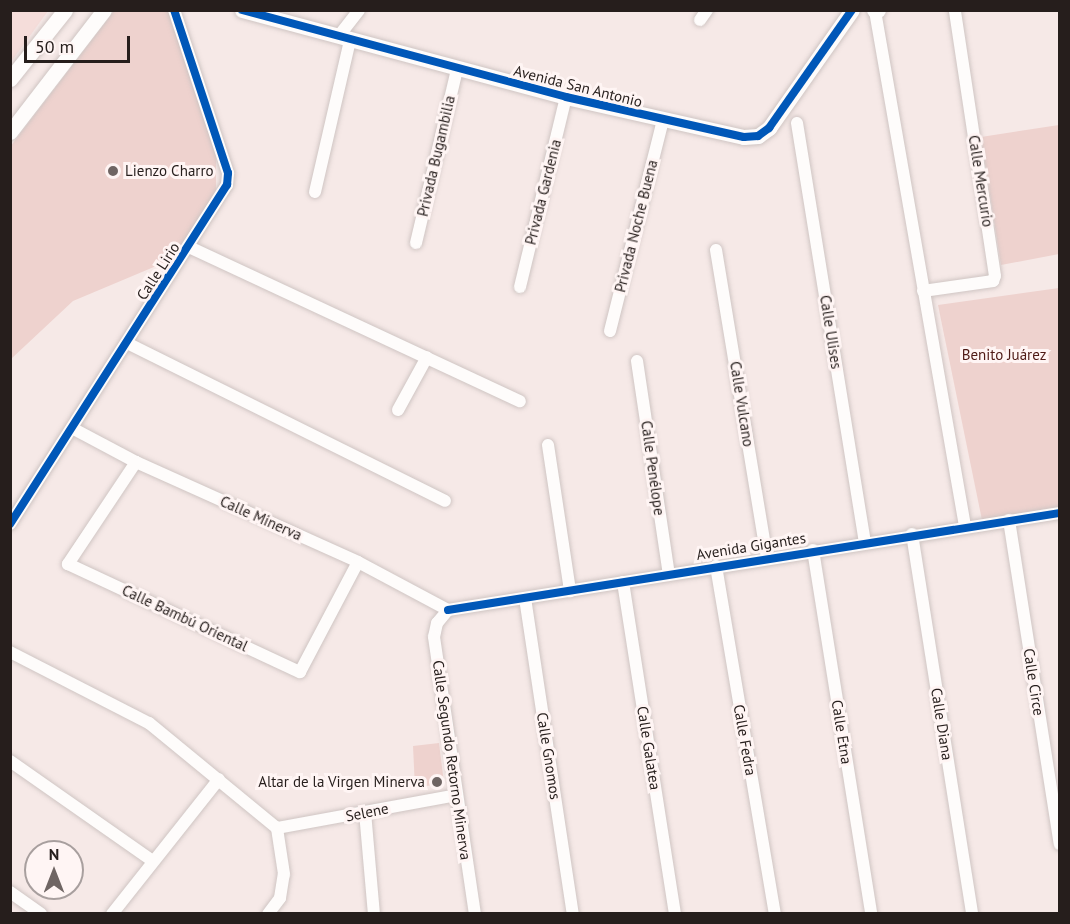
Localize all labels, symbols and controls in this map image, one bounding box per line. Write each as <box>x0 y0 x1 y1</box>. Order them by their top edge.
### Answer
scale bar <box>27 24 134 62</box>
text: 50 m <box>35 35 74 58</box>
street label: Avenida San Antonio <box>512 61 644 111</box>
street label: Privada Bugambilia <box>413 94 459 218</box>
street label: Calle Mercurio <box>965 134 997 228</box>
street label: Privada Gardenia <box>521 137 565 247</box>
street label: Privada Noche Buena <box>611 158 661 294</box>
place label: Lienzo Charro <box>125 162 214 180</box>
marker: Lienzo Charro <box>106 164 120 178</box>
street label: Calle Lirio <box>133 239 183 303</box>
street label: Calle Ulises <box>816 294 846 370</box>
park label: Benito Juárez <box>962 346 1046 364</box>
street label: Calle Vulcano <box>726 360 758 448</box>
street label: Calle Penélope <box>637 419 669 517</box>
street label: Calle Minerva <box>217 492 305 544</box>
street label: Avenida Gigantes <box>695 528 807 564</box>
street label: Calle Bambú Oriental <box>119 581 251 655</box>
street label: Calle Circe <box>1020 647 1048 717</box>
street label: Calle Segundo Retorno Minerva <box>429 659 475 861</box>
street label: Calle Diana <box>927 687 957 761</box>
street label: Calle Etna <box>828 699 856 765</box>
street label: Calle Fedra <box>730 703 760 777</box>
street label: Calle Galatea <box>633 705 665 791</box>
street label: Calle Gnomos <box>533 711 565 801</box>
place label: Altar de la Virgen Minerva <box>258 773 425 791</box>
marker: Altar de la Virgen Minerva <box>430 775 444 789</box>
street label: Selene <box>344 799 390 825</box>
north arrow <box>24 840 84 900</box>
text: N <box>49 844 59 864</box>

